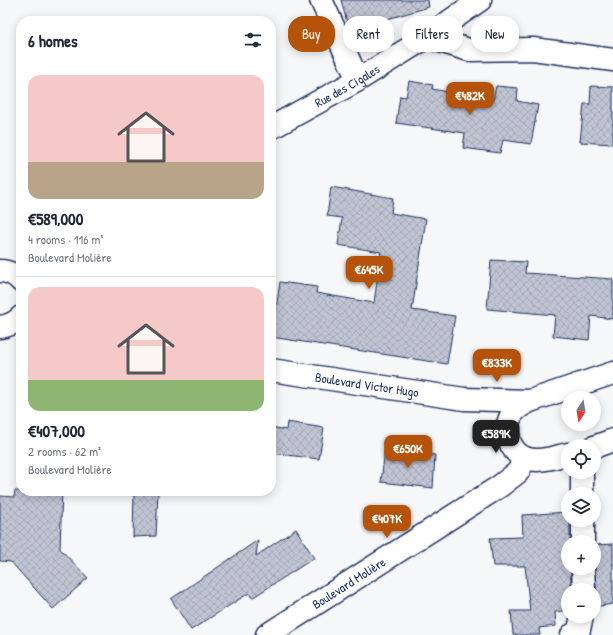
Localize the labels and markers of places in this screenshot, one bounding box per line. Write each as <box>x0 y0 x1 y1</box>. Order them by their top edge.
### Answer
pin: €482K <box>442 82 498 116</box>
pin: €645K <box>341 256 397 290</box>
pin: €833K <box>469 349 525 383</box>
pin: €589K <box>468 420 524 454</box>
pin: €650K <box>380 435 436 469</box>
pin: €407K <box>359 505 415 539</box>

